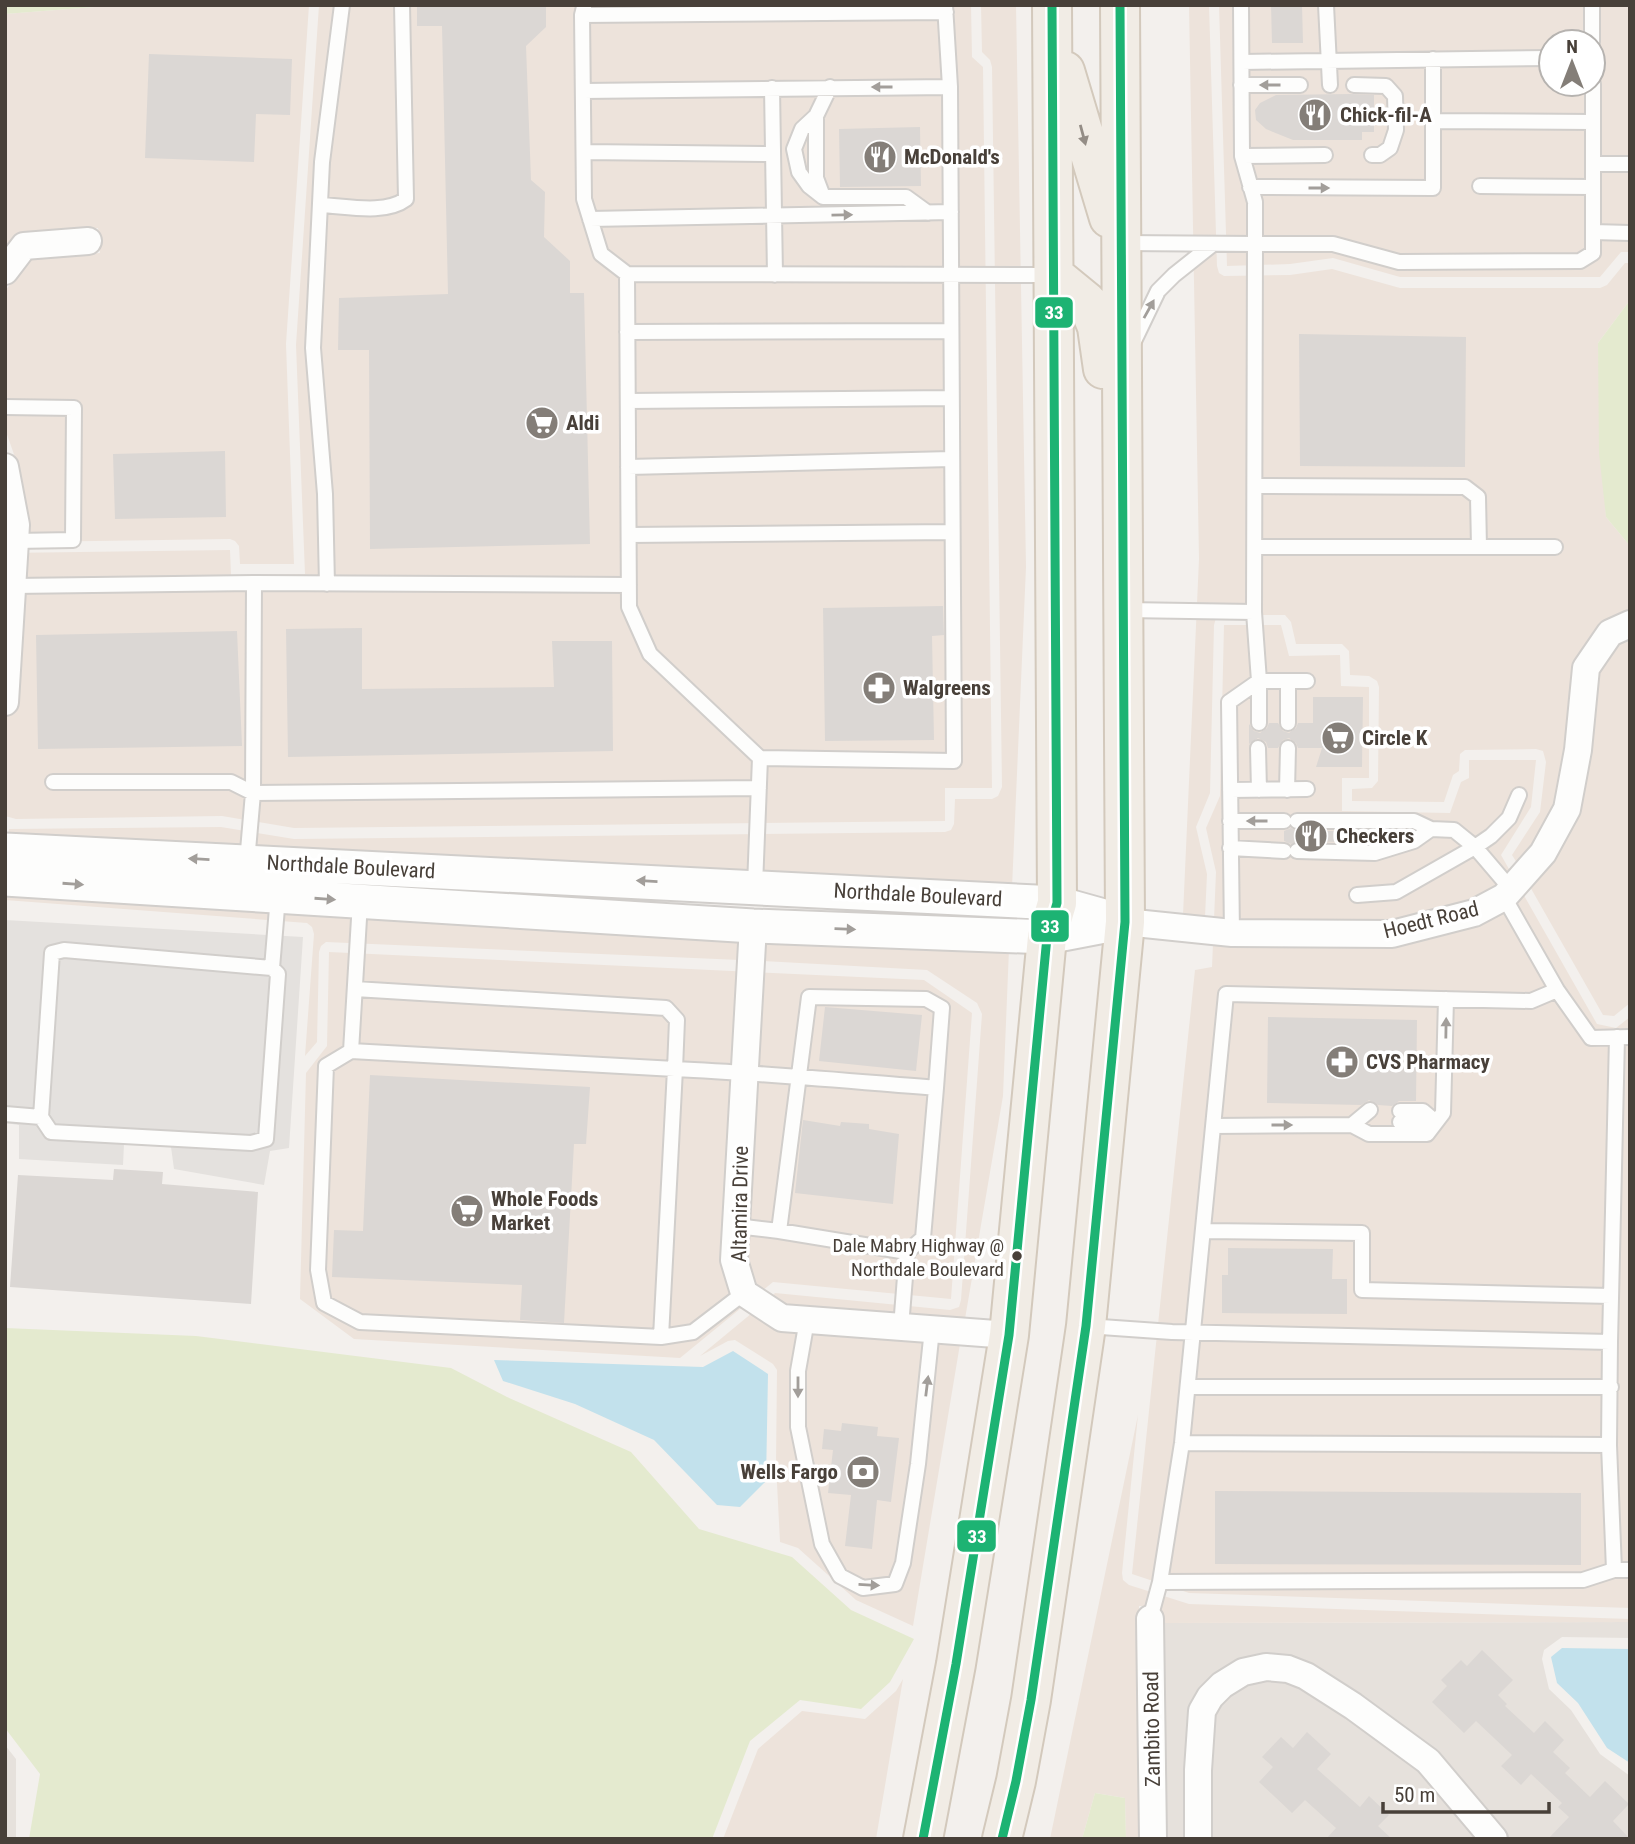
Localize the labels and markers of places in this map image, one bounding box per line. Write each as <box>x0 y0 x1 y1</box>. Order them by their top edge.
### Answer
restaurant icon: Chick-fil-A <box>1296 96 1334 134</box>
place label: Chick-fil-A <box>1340 103 1432 127</box>
restaurant icon: McDonald's <box>861 138 899 176</box>
place label: McDonald's <box>904 145 1000 169</box>
supermarket icon: Aldi <box>523 404 561 442</box>
place label: Aldi <box>566 411 600 435</box>
pharmacy icon: Walgreens <box>860 669 898 707</box>
place label: Walgreens <box>903 676 991 700</box>
supermarket icon: Circle K <box>1319 719 1357 757</box>
place label: Circle K <box>1362 726 1428 750</box>
restaurant icon: Checkers <box>1292 817 1330 855</box>
place label: Checkers <box>1336 824 1414 848</box>
pharmacy icon: CVS Pharmacy <box>1323 1043 1361 1081</box>
place label: CVS Pharmacy <box>1366 1050 1491 1074</box>
place label: Whole Foods Market <box>491 1187 598 1235</box>
supermarket icon: Whole Foods Market <box>448 1192 486 1230</box>
place label: Dale Mabry Highway @ Northdale Boulevard <box>832 1234 1004 1281</box>
marker: Dale Mabry Highway @ Northdale Boulevard <box>1010 1249 1024 1263</box>
bank icon: Wells Fargo <box>844 1453 882 1491</box>
place label: Wells Fargo <box>740 1460 838 1484</box>

